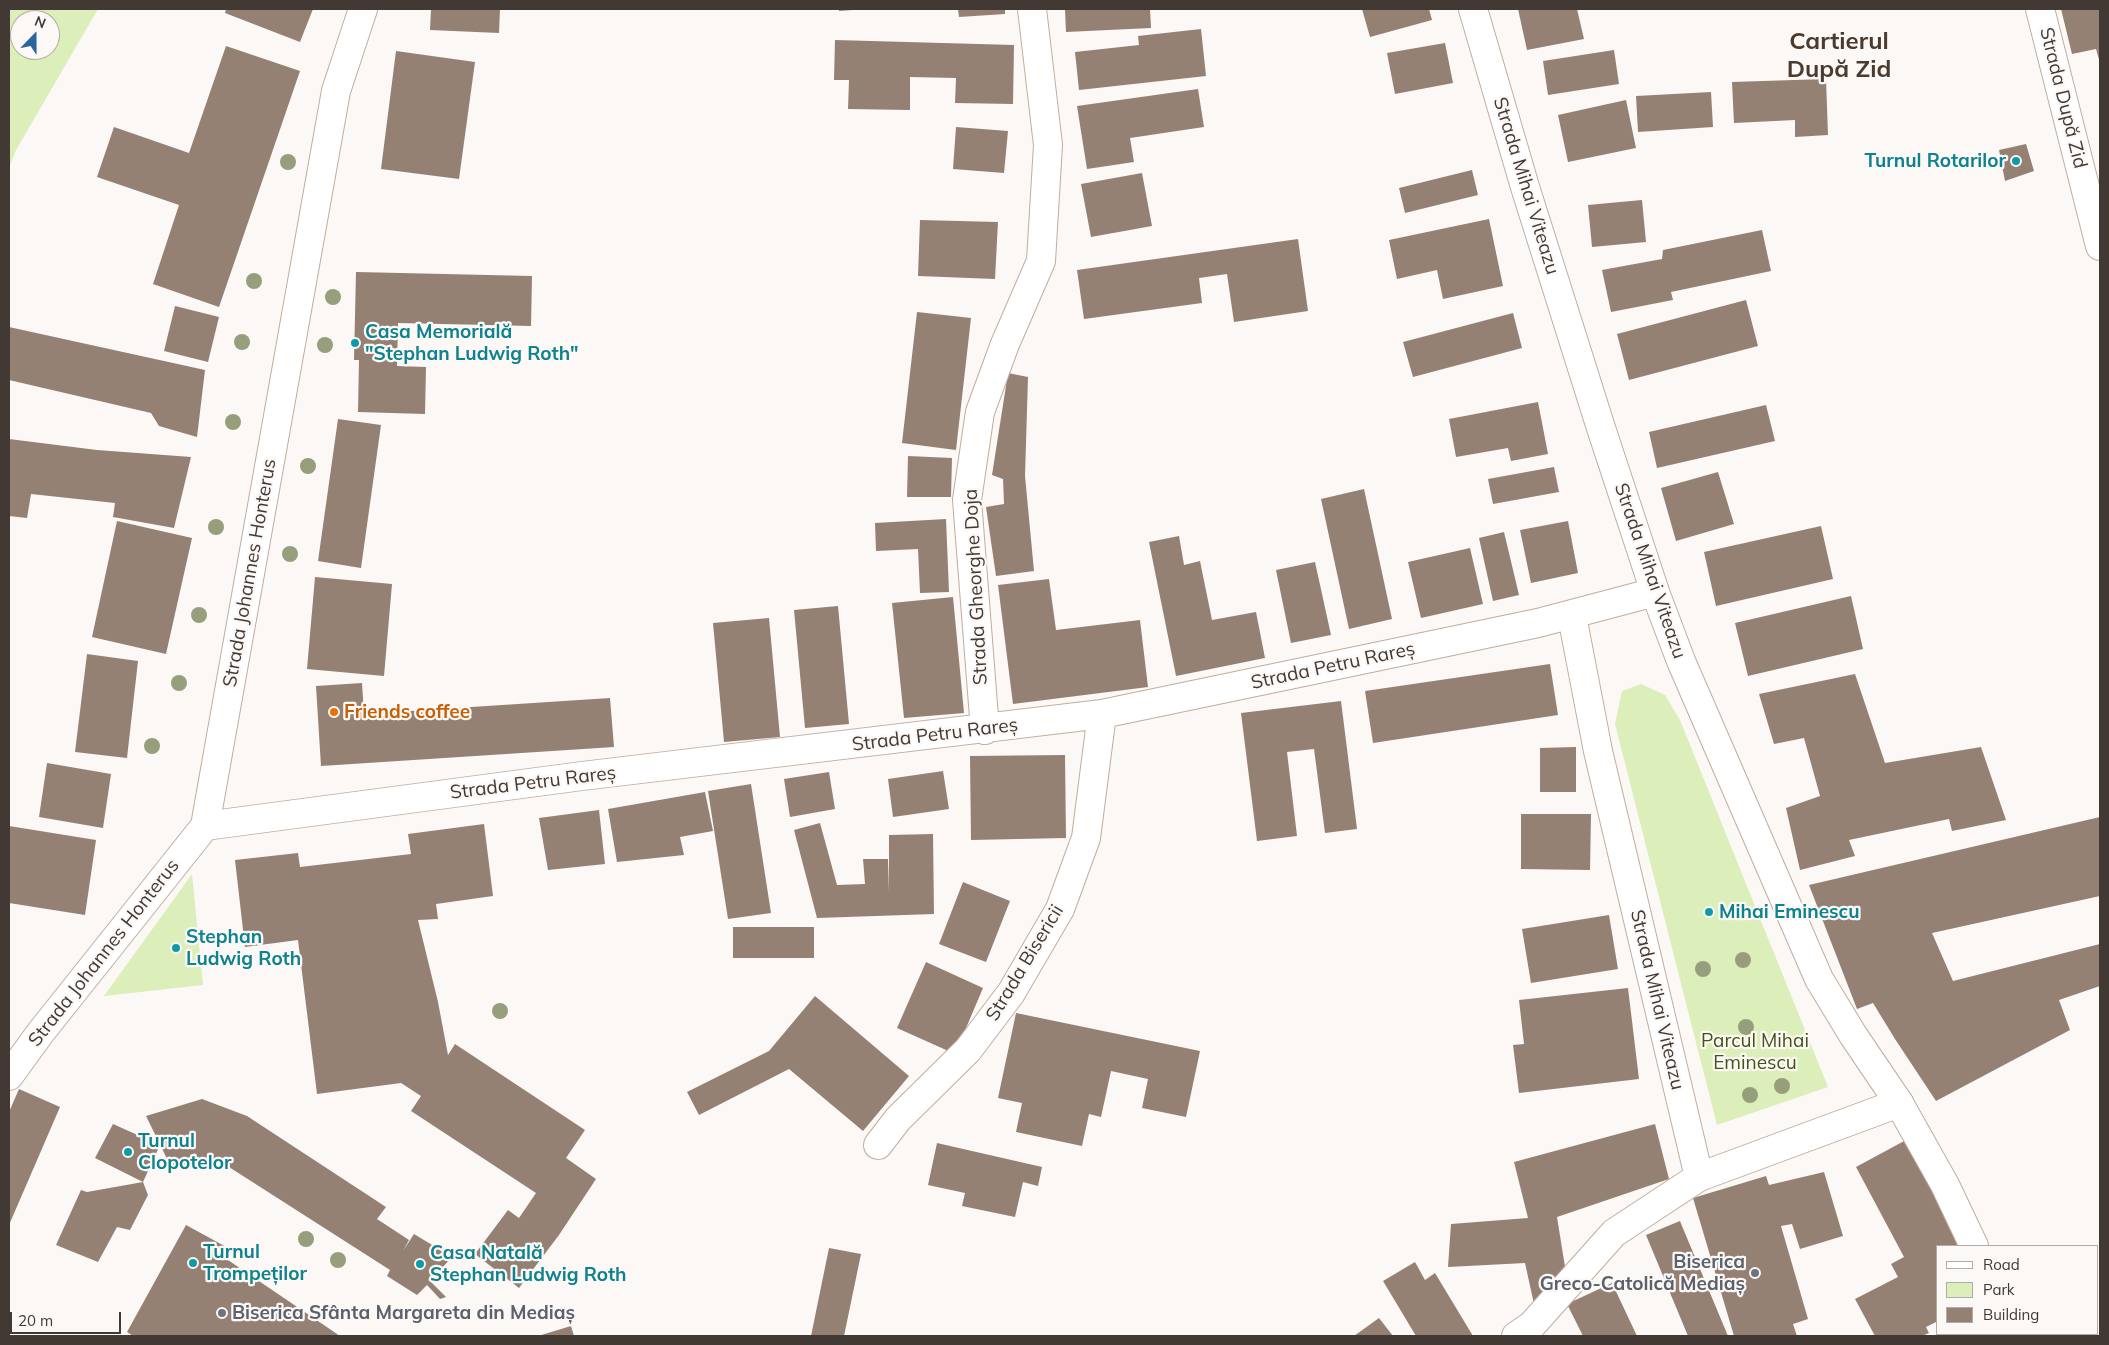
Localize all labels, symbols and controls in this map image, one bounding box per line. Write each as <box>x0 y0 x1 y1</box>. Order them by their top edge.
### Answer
north arrow <box>10 10 60 60</box>
text: N <box>32 12 49 32</box>
street label: Strada După Zid <box>2034 25 2092 171</box>
district label: Cartierul După Zid <box>1787 28 1891 84</box>
street label: Strada Mihai Viteazu <box>1488 95 1564 277</box>
place label: Turnul Rotarilor <box>1865 150 2006 172</box>
marker: Turnul Rotarilor <box>2010 155 2022 167</box>
place label: Casa Memorială "Stephan Ludwig Roth" <box>365 321 579 365</box>
marker: Casa Memorială "Stephan Ludwig Roth" <box>349 337 361 349</box>
street label: Strada Johannes Honterus <box>219 457 281 689</box>
street label: Strada Mihai Viteazu <box>1609 480 1691 662</box>
street label: Strada Gheorghe Doja <box>959 488 993 686</box>
street label: Strada Petru Rareș <box>1249 637 1417 695</box>
place label: Friends coffee <box>344 701 470 723</box>
marker: Friends coffee <box>328 706 340 718</box>
street label: Strada Petru Rareș <box>851 713 1019 757</box>
street label: Strada Petru Rareș <box>449 761 617 805</box>
street label: Strada Johannes Honterus <box>24 855 184 1051</box>
street label: Strada Bisericii <box>981 901 1069 1025</box>
place label: Mihai Eminescu <box>1719 901 1860 923</box>
marker: Mihai Eminescu <box>1703 906 1715 918</box>
street label: Strada Mihai Viteazu <box>1625 908 1689 1092</box>
place label: Stephan Ludwig Roth <box>186 926 301 970</box>
marker: Stephan Ludwig Roth <box>170 942 182 954</box>
park label: Parcul Mihai Eminescu <box>1701 1030 1809 1074</box>
place label: Turnul Clopotelor <box>138 1130 231 1174</box>
marker: Turnul Clopotelor <box>122 1146 134 1158</box>
place label: Turnul Trompeților <box>203 1241 307 1285</box>
place label: Casa Natală Stephan Ludwig Roth <box>430 1242 627 1286</box>
legend <box>1936 1245 2099 1335</box>
place label: Biserica Greco-Catolică Mediaș <box>1540 1251 1745 1295</box>
text: Road <box>1983 1255 2020 1274</box>
marker: Turnul Trompeților <box>187 1257 199 1269</box>
marker: Casa Natală Stephan Ludwig Roth <box>414 1258 426 1270</box>
marker: Biserica Greco-Catolică Mediaș <box>1749 1267 1761 1279</box>
text: Park <box>1983 1280 2015 1299</box>
scale bar <box>12 1302 124 1334</box>
place label: Biserica Sfânta Margareta din Mediaș <box>232 1302 575 1324</box>
text: Building <box>1983 1305 2039 1324</box>
marker: Biserica Sfânta Margareta din Mediaș <box>216 1307 228 1319</box>
text: 20 m <box>18 1311 53 1330</box>

